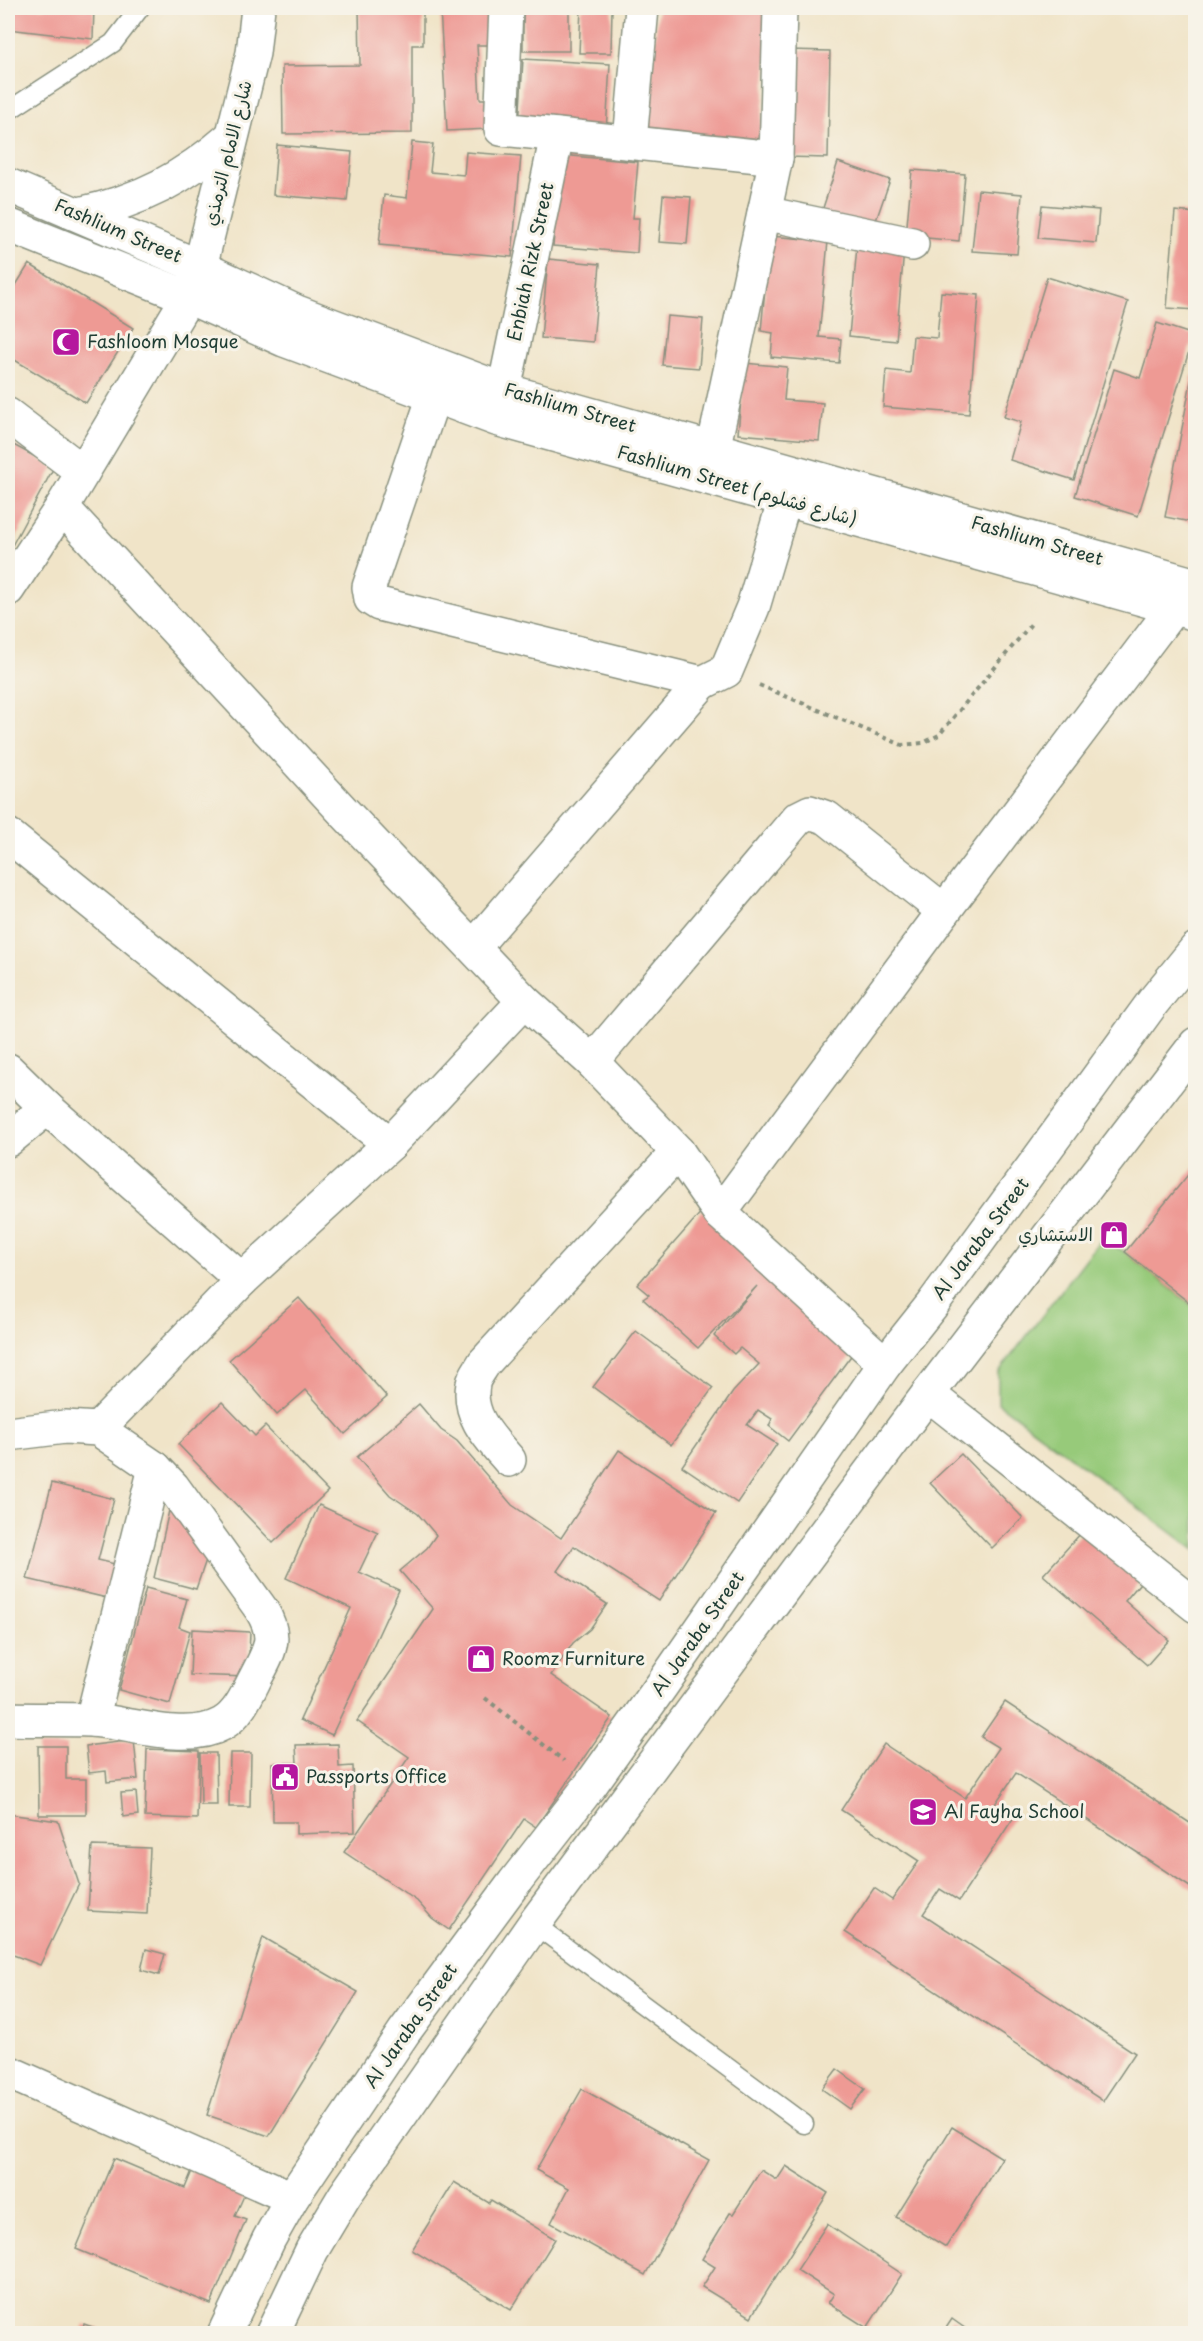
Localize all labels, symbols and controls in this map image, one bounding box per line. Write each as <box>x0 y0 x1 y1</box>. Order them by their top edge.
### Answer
street label: شارع الامام الترمذي <box>195 77 260 229</box>
street label: Enbiah Rizk Street <box>500 180 560 343</box>
street label: Fashlium Street <box>51 191 187 269</box>
mosque icon: Fashloom Mosque <box>50 326 82 358</box>
place label: Fashloom Mosque <box>87 327 239 354</box>
street label: Fashlium Street <box>501 375 640 438</box>
street label: Fashlium Street (شارع فشلوم) <box>614 437 860 534</box>
street label: Fashlium Street <box>968 508 1107 571</box>
street label: Al Jaraba Street <box>925 1171 1035 1305</box>
shop icon: الاستشاري <box>1098 1219 1130 1251</box>
place label: الاستشاري <box>1018 1220 1093 1248</box>
street label: Al Jaraba Street <box>644 1565 750 1701</box>
shop icon: Roomz Furniture <box>465 1643 497 1675</box>
place label: Roomz Furniture <box>502 1644 645 1671</box>
public building icon: Passports Office <box>269 1761 301 1793</box>
place label: Passports Office <box>306 1762 447 1789</box>
school or university icon: Al Fayha School <box>907 1796 939 1828</box>
place label: Al Fayha School <box>944 1797 1084 1824</box>
street label: Al Jaraba Street <box>357 1957 463 2093</box>

